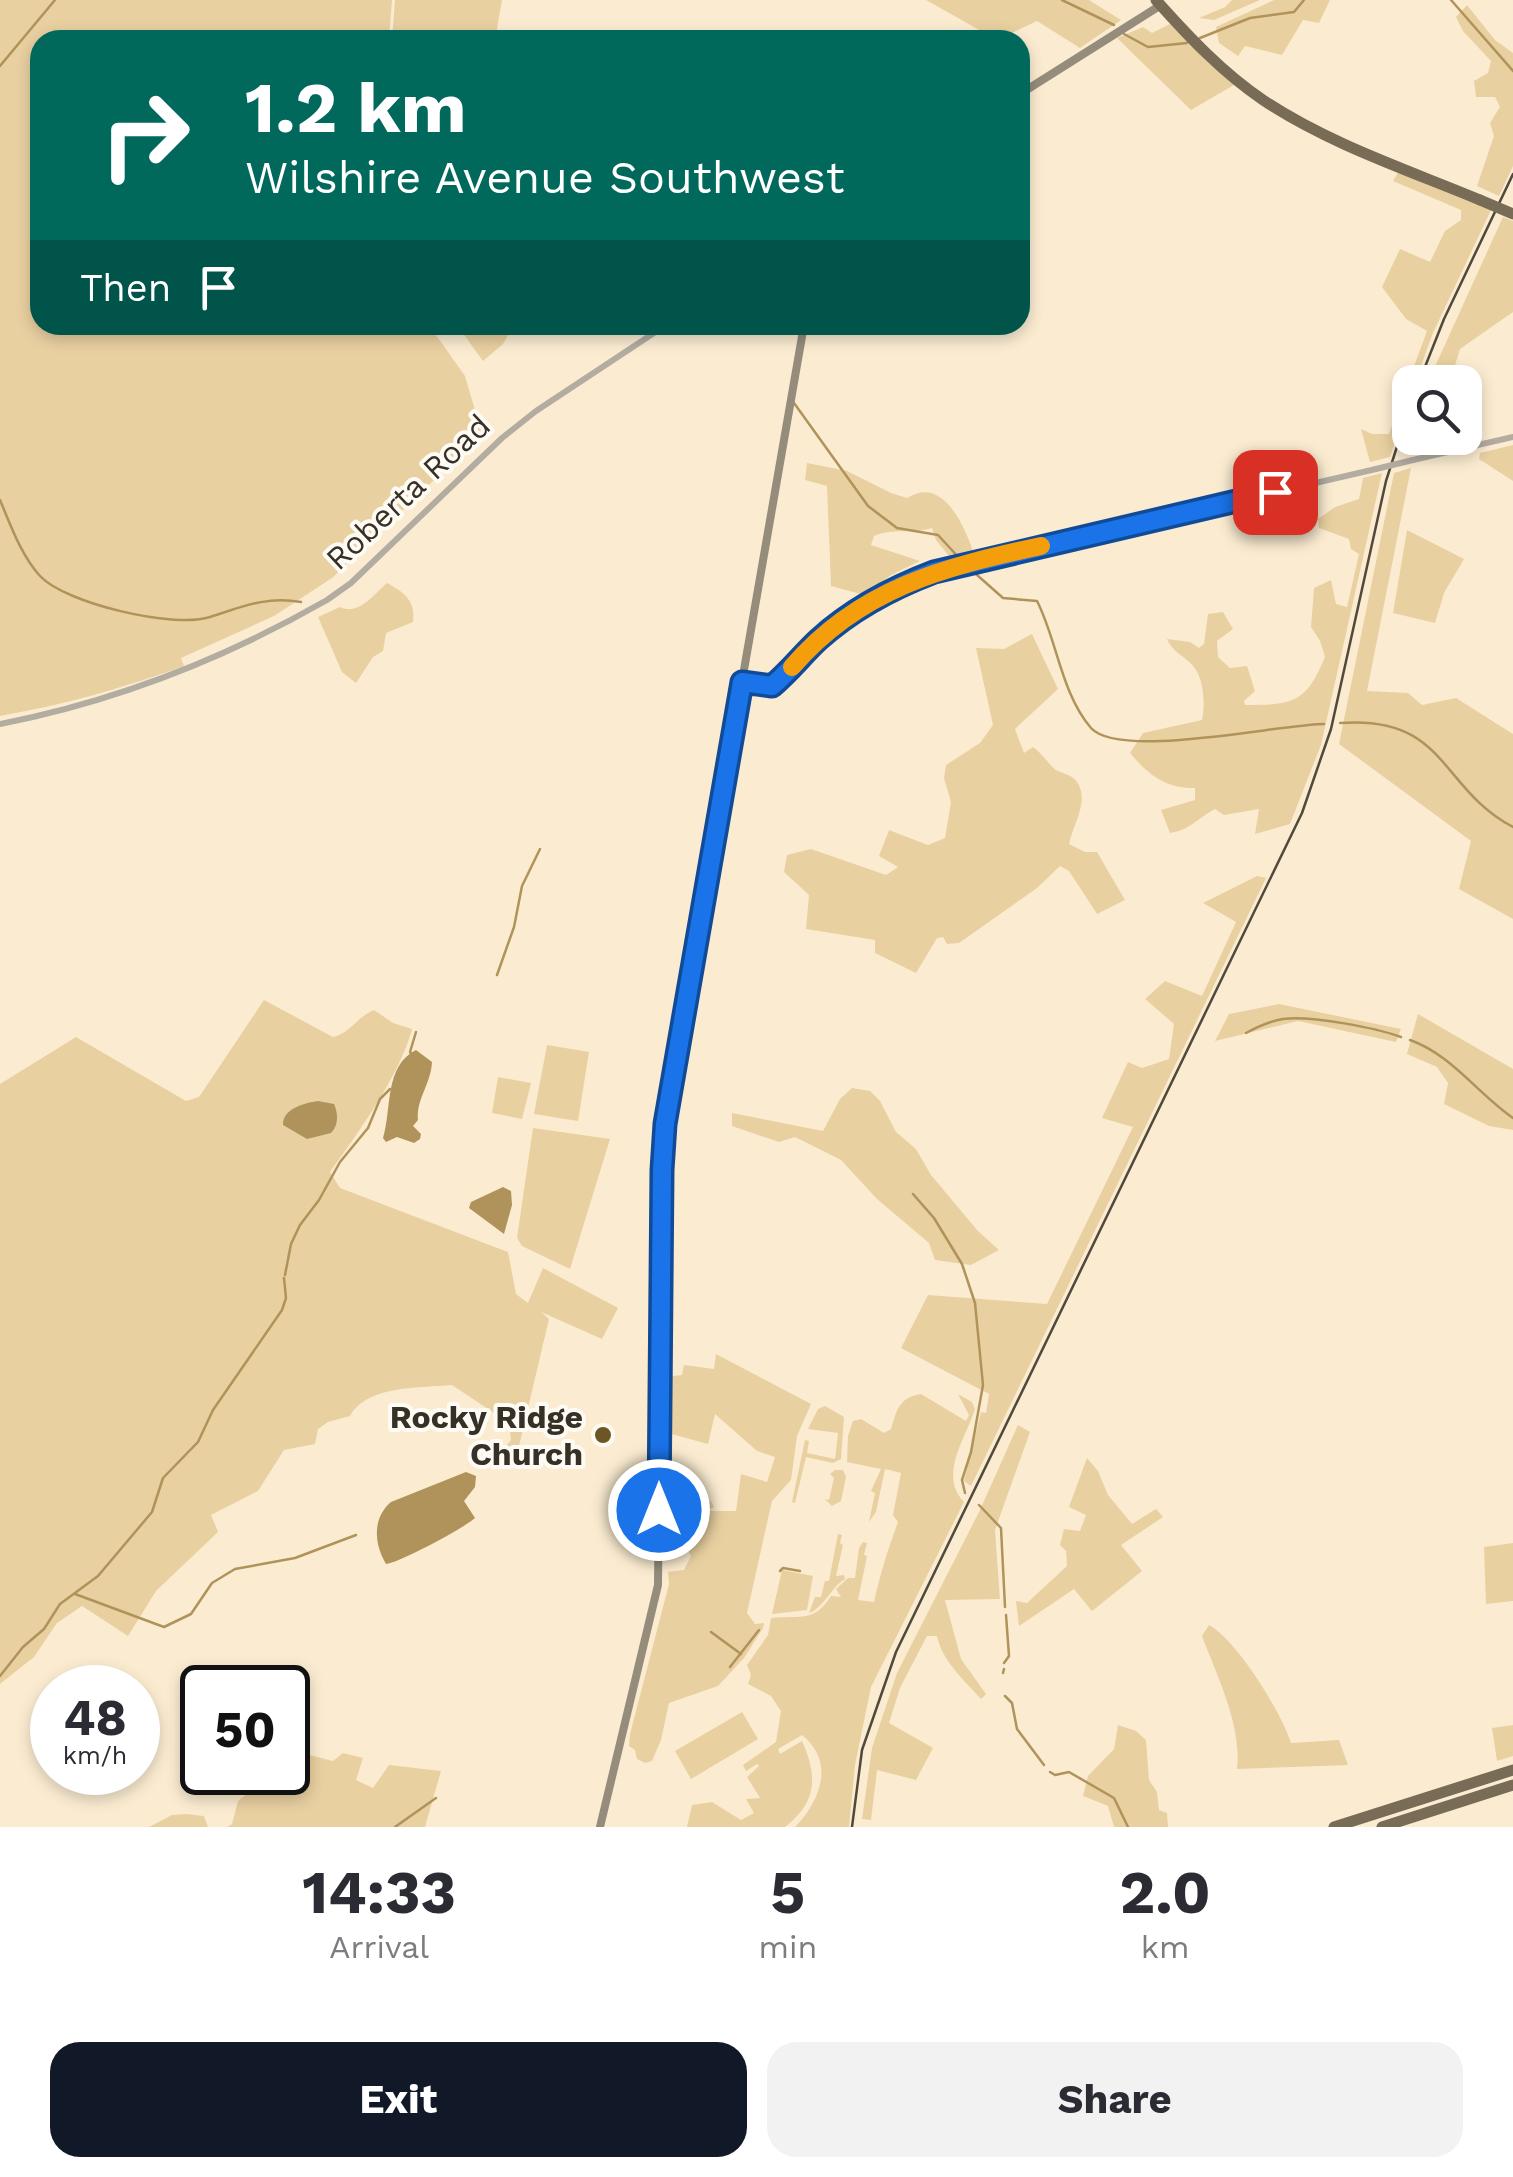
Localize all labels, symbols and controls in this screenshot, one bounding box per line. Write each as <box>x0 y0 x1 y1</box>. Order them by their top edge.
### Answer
text: 1.2 km <box>245 67 467 149</box>
icon: right <box>80 70 210 200</box>
text: Wilshire Avenue Southwest <box>245 151 845 204</box>
icon: arrive <box>191 260 246 315</box>
text: Then <box>80 266 171 310</box>
map controls <box>1392 365 1482 455</box>
button: search <box>1392 365 1482 455</box>
street label: Roberta Road <box>318 406 498 578</box>
pin <box>1233 450 1318 535</box>
icon: arrive <box>1248 465 1303 520</box>
place label: Rocky Ridge Church <box>390 1398 583 1473</box>
marker: Rocky Ridge Church <box>592 1424 614 1446</box>
position arrow <box>607 1458 711 1562</box>
speed limit sign: 50 <box>180 1665 310 1795</box>
text: 48 <box>63 1688 127 1747</box>
text: km/h <box>63 1741 127 1770</box>
text: 14:33 <box>302 1857 456 1928</box>
text: 5 <box>770 1857 805 1928</box>
text: 2.0 <box>1119 1857 1211 1928</box>
text: Arrival <box>329 1928 429 1966</box>
text: min <box>758 1928 817 1966</box>
text: km <box>1141 1928 1189 1966</box>
button: Exit <box>50 2042 747 2157</box>
button: Share <box>767 2042 1463 2157</box>

